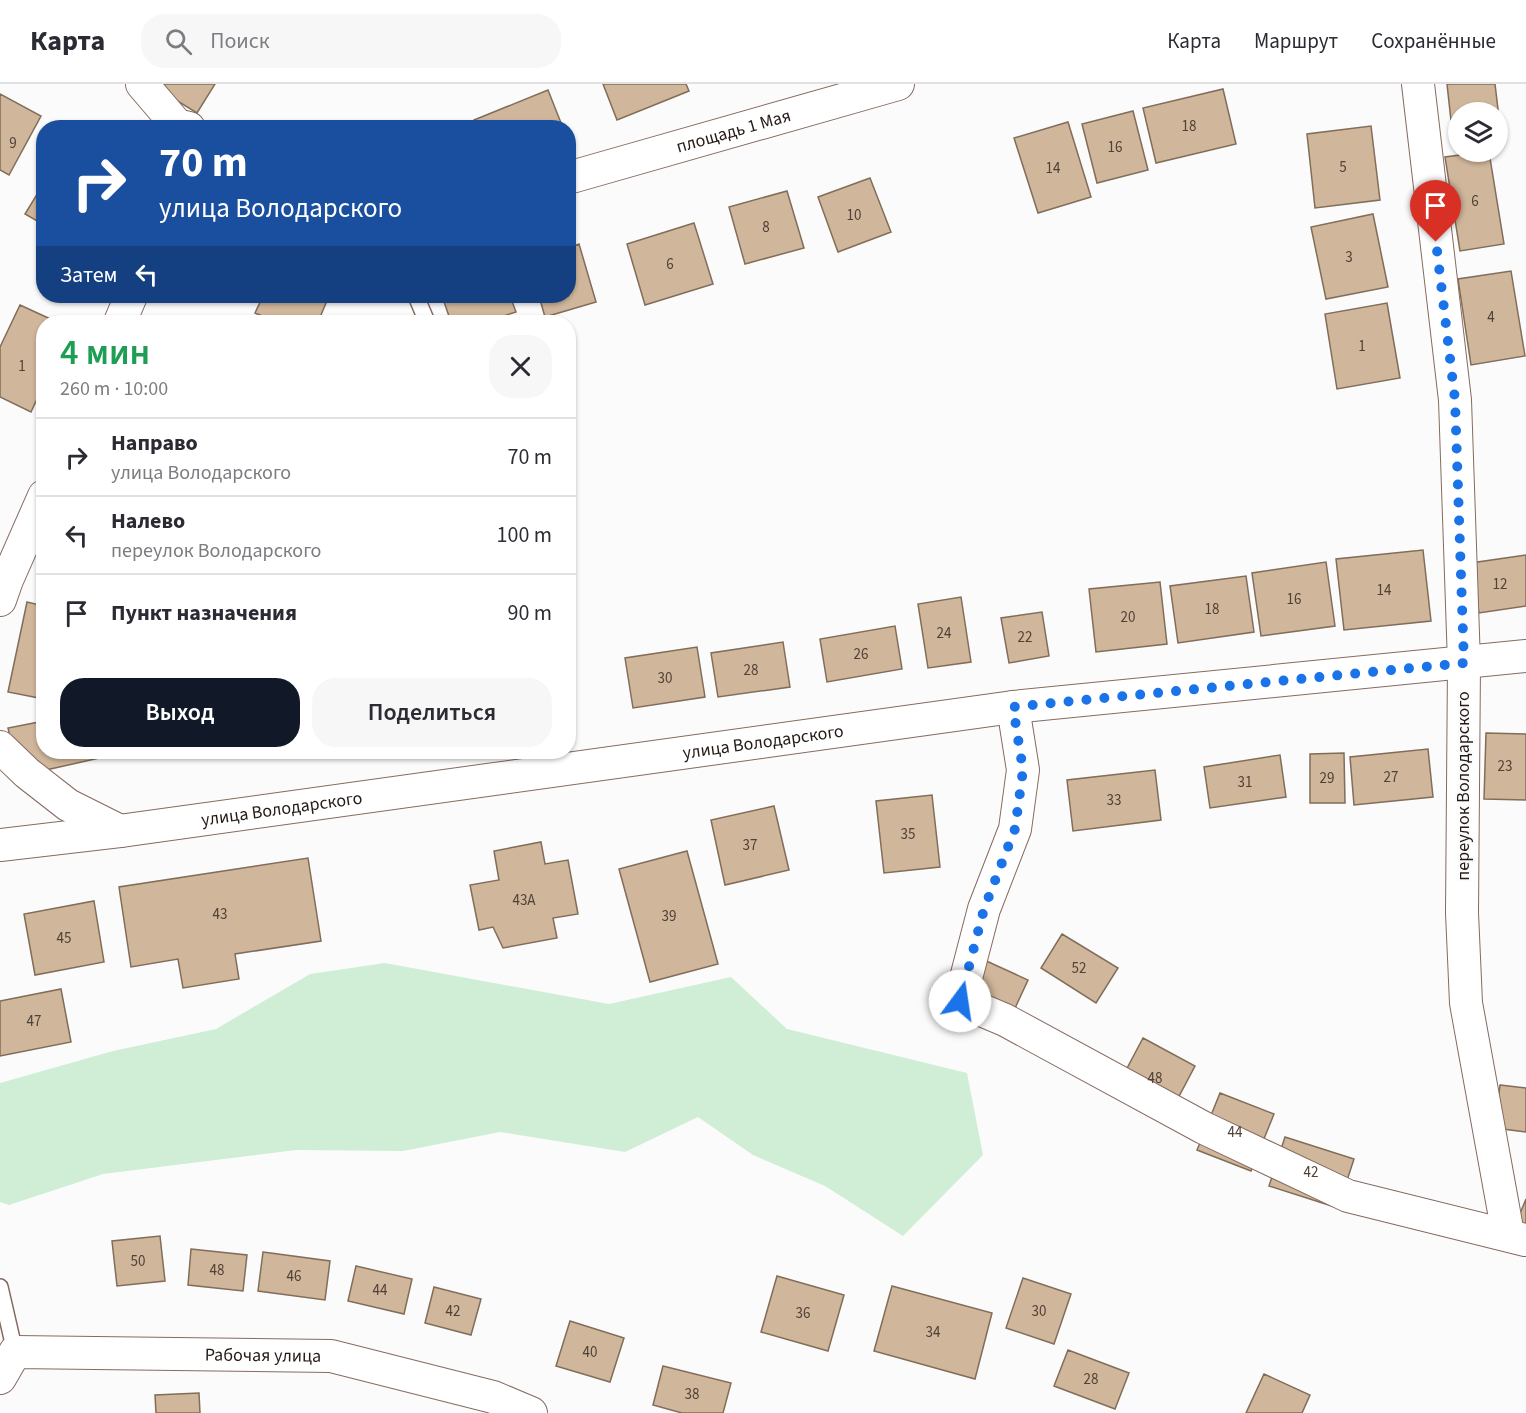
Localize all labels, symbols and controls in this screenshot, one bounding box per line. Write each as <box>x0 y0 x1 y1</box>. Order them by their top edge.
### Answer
search box <box>141 14 561 68</box>
text: Карта <box>30 21 105 61</box>
icon: search <box>162 25 195 58</box>
text: Поиск <box>210 25 270 57</box>
text: Карта <box>1167 26 1221 56</box>
text: Маршрут <box>1254 26 1338 56</box>
text: Сохранённые <box>1371 26 1496 56</box>
map controls <box>1448 102 1508 162</box>
button: layers <box>1448 102 1508 162</box>
street label: площадь 1 Мая <box>673 103 794 160</box>
house number: 18 <box>1182 116 1196 137</box>
house number: 9 <box>9 133 17 154</box>
text: 70 m <box>159 133 248 193</box>
house number: 16 <box>1108 137 1122 158</box>
icon: right <box>60 144 138 222</box>
house number: 5 <box>1339 157 1347 178</box>
house number: 14 <box>1046 158 1061 179</box>
pin <box>1410 180 1461 242</box>
text: улица Володарского <box>159 189 402 228</box>
icon: arrive <box>1419 189 1452 222</box>
house number: 6 <box>1471 191 1479 212</box>
house number: 10 <box>847 205 861 226</box>
house number: 8 <box>762 217 770 238</box>
house number: 3 <box>1345 247 1353 268</box>
house number: 6 <box>666 254 674 275</box>
icon: left <box>130 258 163 291</box>
text: Затем <box>60 259 118 291</box>
house number: 4 <box>1487 307 1495 328</box>
text: 4 мин <box>60 327 150 378</box>
button: close <box>489 335 552 398</box>
house number: 1 <box>1358 336 1366 357</box>
house number: 1 <box>18 356 26 377</box>
text: 260 m · 10:00 <box>60 375 168 403</box>
text: Направо <box>111 427 198 459</box>
icon: right <box>60 441 93 474</box>
text: 70 m <box>507 441 552 473</box>
text: улица Володарского <box>111 459 291 487</box>
text: Налево <box>111 505 185 537</box>
icon: left <box>60 519 93 552</box>
text: 100 m <box>497 519 552 551</box>
text: переулок Володарского <box>111 537 321 565</box>
house number: 12 <box>1493 574 1507 595</box>
house number: 14 <box>1377 580 1392 601</box>
house number: 16 <box>1287 589 1301 610</box>
icon: arrive <box>60 597 93 630</box>
text: Пункт назначения <box>111 597 297 629</box>
text: 90 m <box>507 597 552 629</box>
house number: 18 <box>1205 599 1219 620</box>
house number: 20 <box>1121 607 1135 628</box>
house number: 24 <box>937 623 952 644</box>
house number: 22 <box>1018 627 1032 648</box>
house number: 26 <box>854 644 868 665</box>
house number: 28 <box>744 660 758 681</box>
house number: 30 <box>658 668 672 689</box>
button: Выход <box>60 678 300 747</box>
button: Поделиться <box>312 678 552 747</box>
street label: переулок Володарского <box>1451 691 1476 881</box>
street label: улица Володарского <box>681 719 845 766</box>
house number: 23 <box>1498 756 1512 777</box>
house number: 27 <box>1384 767 1398 788</box>
house number: 29 <box>1320 768 1334 789</box>
house number: 31 <box>1238 772 1252 793</box>
street label: улица Володарского <box>200 786 364 833</box>
house number: 33 <box>1107 790 1121 811</box>
house number: 35 <box>901 824 915 845</box>
house number: 37 <box>743 835 757 856</box>
house number: 43А <box>512 890 536 911</box>
house number: 43 <box>213 904 227 925</box>
house number: 39 <box>662 906 676 927</box>
house number: 45 <box>57 928 71 949</box>
house number: 52 <box>1072 958 1086 979</box>
position arrow <box>928 969 992 1033</box>
house number: 47 <box>27 1011 41 1032</box>
house number: 48 <box>1148 1068 1162 1089</box>
house number: 44 <box>1228 1122 1243 1143</box>
house number: 42 <box>1304 1162 1318 1183</box>
house number: 50 <box>131 1251 145 1272</box>
house number: 48 <box>210 1260 224 1281</box>
house number: 46 <box>287 1266 301 1287</box>
house number: 44 <box>373 1280 388 1301</box>
house number: 42 <box>446 1301 460 1322</box>
house number: 30 <box>1032 1301 1046 1322</box>
house number: 36 <box>796 1303 810 1324</box>
house number: 34 <box>926 1322 941 1343</box>
street label: Рабочая улица <box>205 1342 321 1369</box>
house number: 40 <box>583 1342 597 1363</box>
house number: 28 <box>1084 1369 1098 1390</box>
house number: 38 <box>685 1384 699 1405</box>

